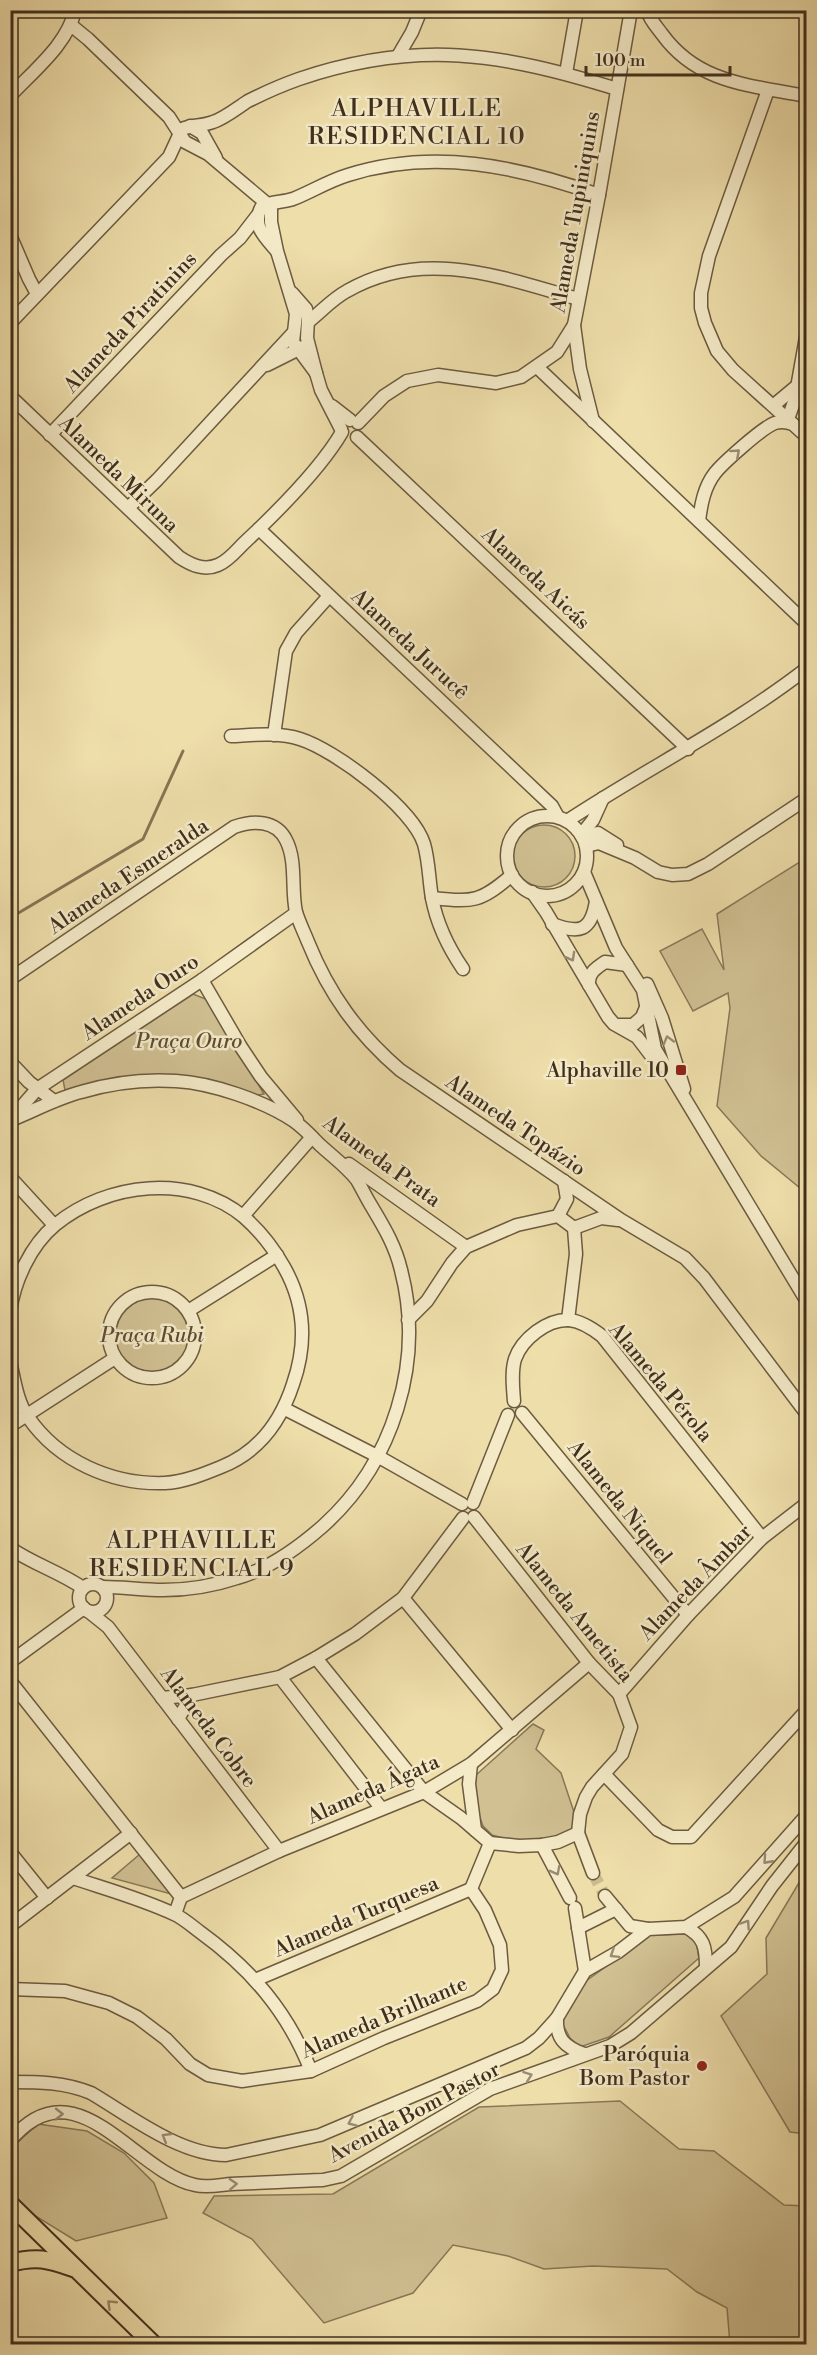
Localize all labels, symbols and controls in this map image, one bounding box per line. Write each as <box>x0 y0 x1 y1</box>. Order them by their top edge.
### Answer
scale bar <box>586 39 730 77</box>
text: 100 m <box>595 49 646 72</box>
district label: ALPHAVILLE RESIDENCIAL 10 <box>308 94 526 152</box>
street label: Alameda Tupiniquins <box>545 109 607 316</box>
street label: Alameda Piratinins <box>58 247 203 399</box>
street label: Alameda Miruna <box>52 410 184 539</box>
one-way arrow <box>729 450 740 461</box>
street label: Alameda Aicás <box>475 521 595 636</box>
street label: Alameda Jurucê <box>345 583 473 706</box>
street label: Alameda Esmeralda <box>42 813 214 941</box>
street label: Alameda Ouro <box>76 949 204 1047</box>
one-way arrow <box>564 951 576 961</box>
park label: Praça Ouro <box>135 1029 242 1055</box>
one-way arrow <box>663 1035 676 1045</box>
place label: Alphaville 10 <box>545 1058 669 1084</box>
marker: Alphaville 10 <box>674 1063 688 1077</box>
street label: Alameda Topázio <box>440 1069 590 1182</box>
street label: Alameda Prata <box>317 1110 446 1214</box>
street label: Alameda Pérola <box>602 1317 718 1448</box>
park label: Praça Rubi <box>99 1323 204 1349</box>
street label: Alameda Niquel <box>561 1435 677 1570</box>
street label: Alameda Âmbar <box>632 1518 758 1647</box>
district label: ALPHAVILLE RESIDENCIAL 9 <box>89 1526 295 1584</box>
street label: Alameda Ametista <box>509 1537 639 1688</box>
street label: Alameda Cobre <box>154 1661 262 1793</box>
street label: Alameda Ágata <box>302 1747 444 1831</box>
one-way arrow <box>763 1853 774 1864</box>
one-way arrow <box>549 1865 560 1876</box>
street label: Alameda Turquesa <box>269 1870 443 1964</box>
one-way arrow <box>739 1920 750 1931</box>
one-way arrow <box>610 1946 621 1957</box>
street label: Alameda Brilhante <box>296 1971 471 2065</box>
place label: Paróquia Bom Pastor <box>578 2042 690 2092</box>
street label: Avenida Bom Pastor <box>323 2057 505 2170</box>
marker: Paróquia Bom Pastor <box>695 2059 709 2073</box>
one-way arrow <box>522 2070 533 2083</box>
one-way arrow <box>55 2108 64 2120</box>
one-way arrow <box>348 2115 359 2127</box>
one-way arrow <box>162 2132 172 2144</box>
one-way arrow <box>229 2178 238 2191</box>
one-way arrow <box>108 2300 119 2311</box>

